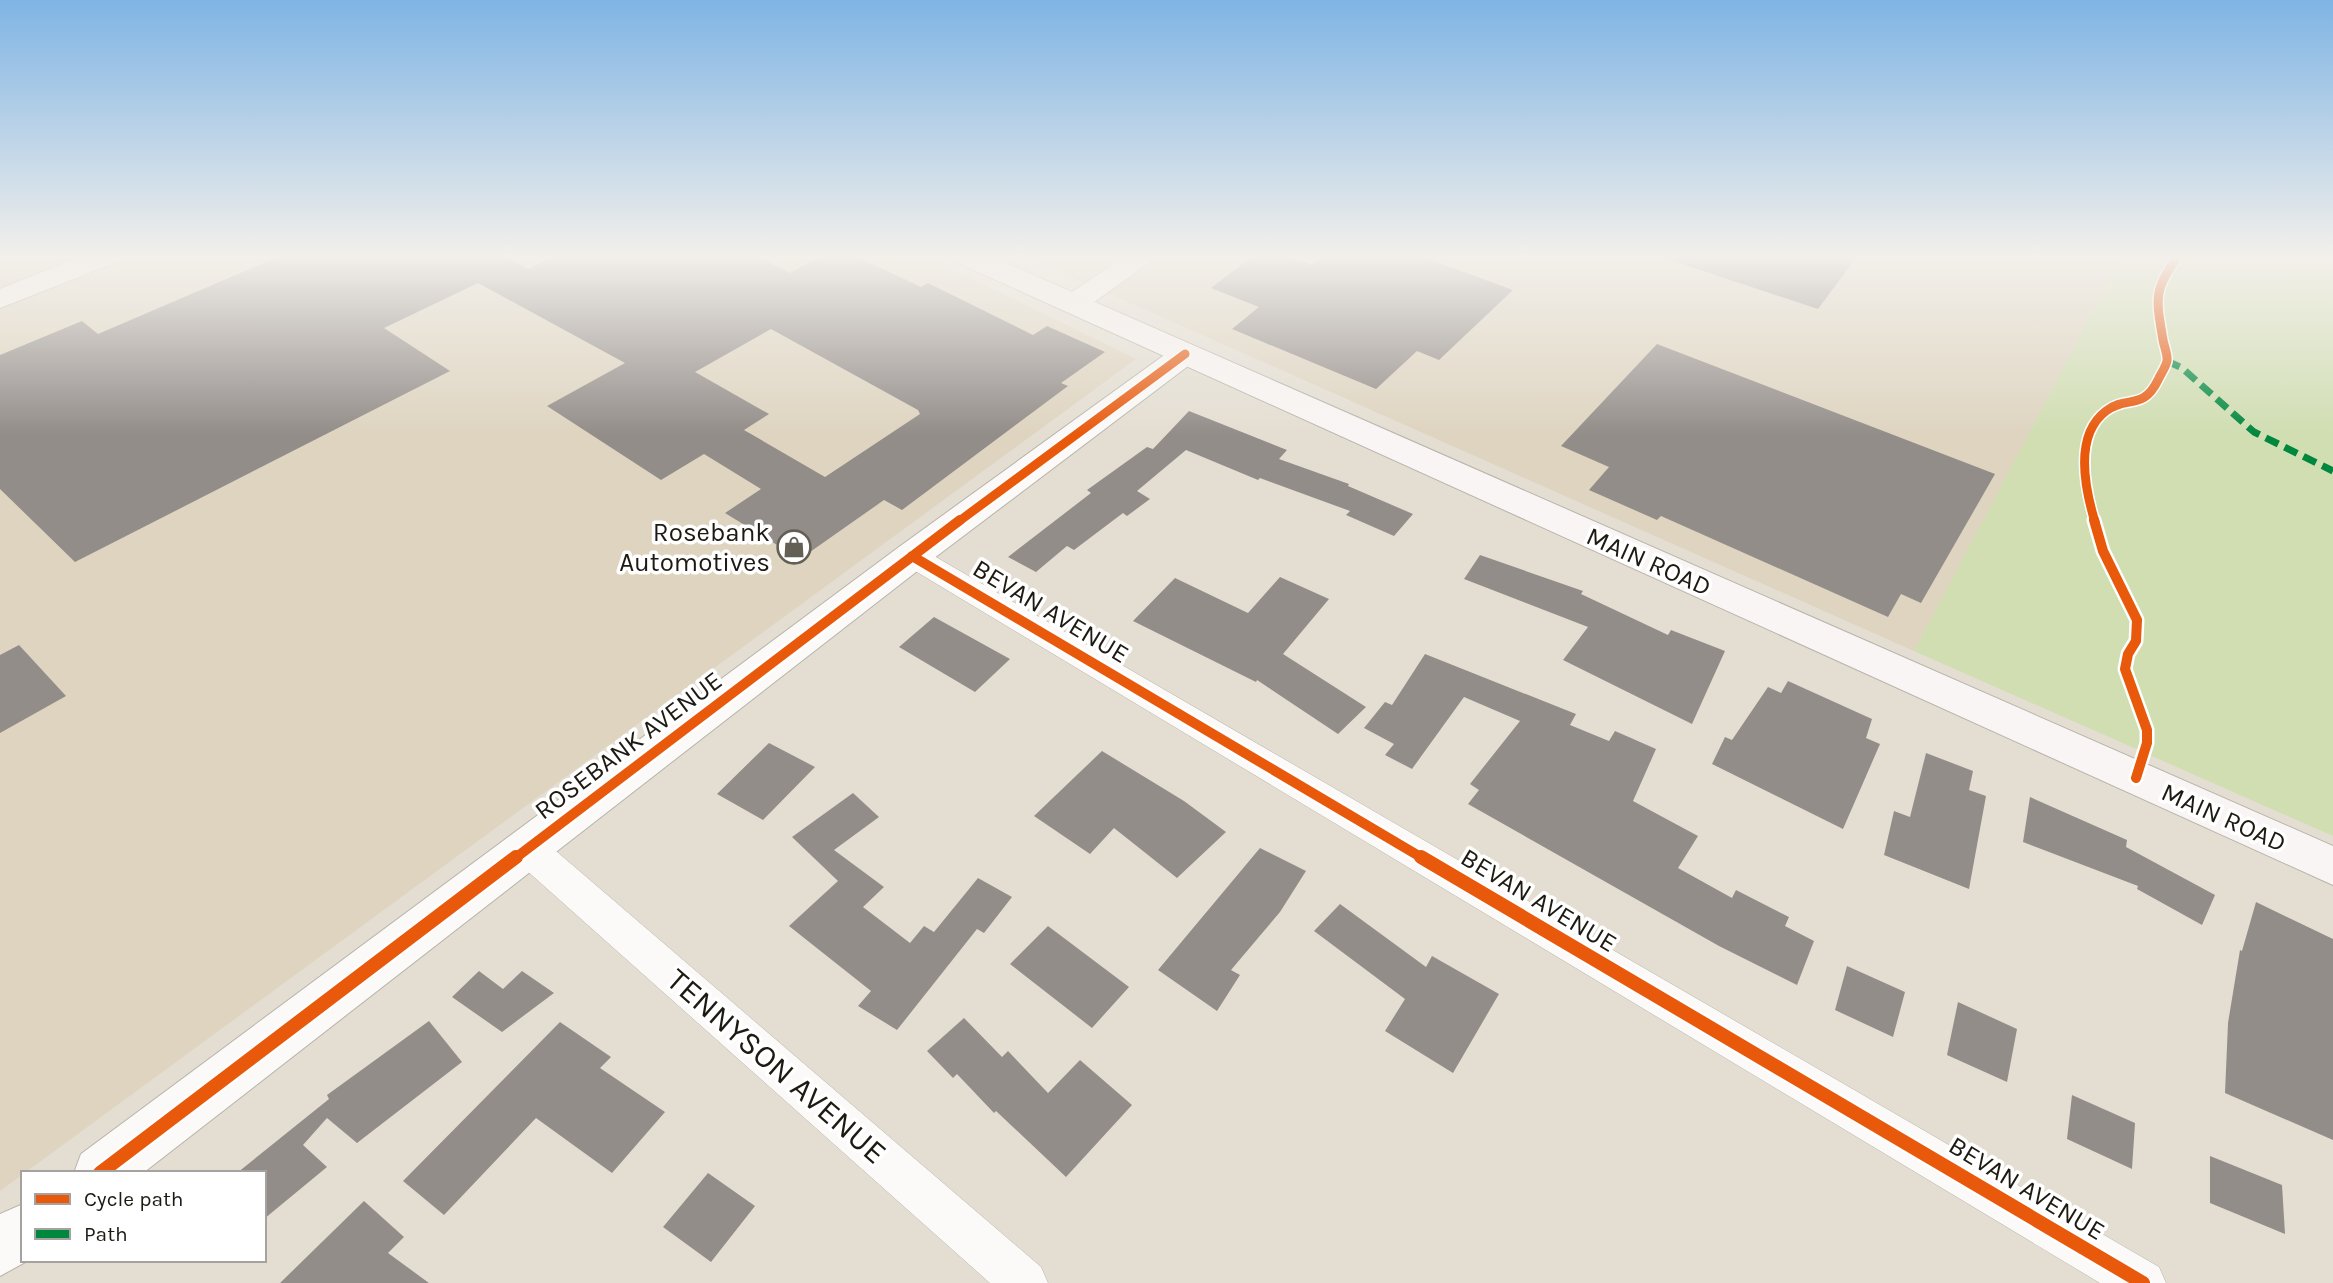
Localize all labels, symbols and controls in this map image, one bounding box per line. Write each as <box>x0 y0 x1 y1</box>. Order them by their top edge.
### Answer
place label: Rosebank Automotives <box>619 517 770 578</box>
street label: MAIN ROAD <box>1582 520 1716 603</box>
shop icon: Rosebank Automotives <box>775 528 813 566</box>
street label: BEVAN AVENUE <box>967 553 1134 670</box>
street label: ROSEBANK AVENUE <box>528 665 728 826</box>
street label: MAIN ROAD <box>2157 776 2291 859</box>
street label: BEVAN AVENUE <box>1455 842 1622 959</box>
street label: TENNYSON AVENUE <box>660 961 894 1172</box>
street label: BEVAN AVENUE <box>1943 1130 2110 1247</box>
legend <box>21 1171 266 1262</box>
text: Cycle path <box>84 1187 184 1211</box>
text: Path <box>84 1222 128 1246</box>

